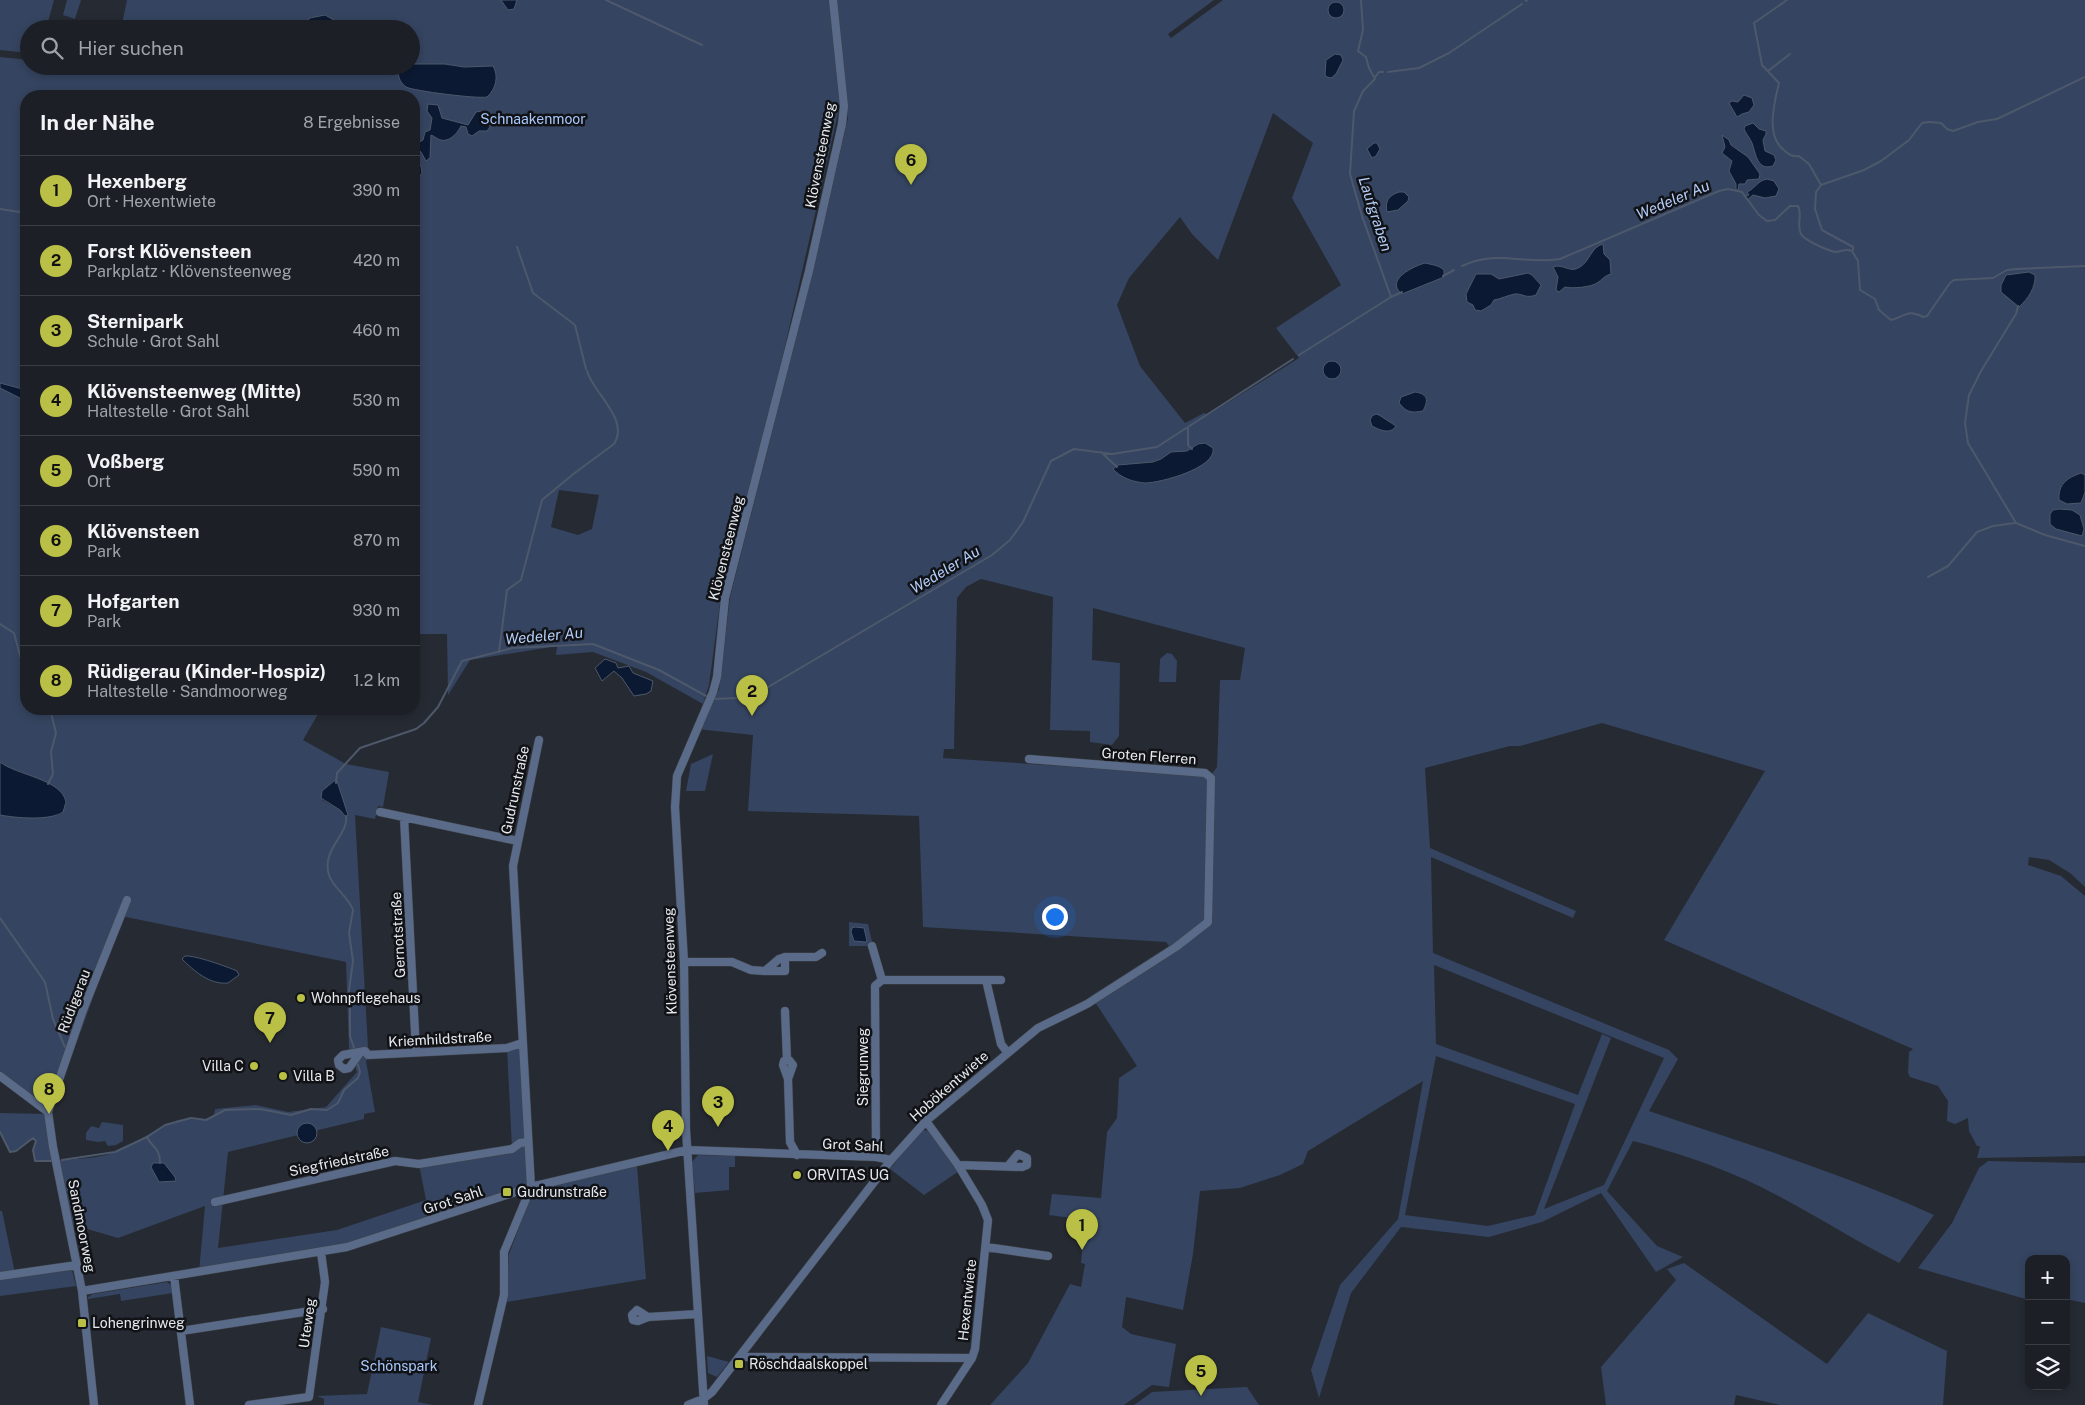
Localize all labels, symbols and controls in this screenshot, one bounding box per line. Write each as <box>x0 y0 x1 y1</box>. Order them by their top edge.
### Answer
search box <box>20 20 420 75</box>
icon: search <box>38 34 66 62</box>
text: Hier suchen <box>78 37 184 59</box>
street label: Klövensteenweg <box>802 101 838 209</box>
text: In der Nähe <box>40 110 155 135</box>
park label: Schnaakenmoor <box>480 111 586 127</box>
text: 8 Ergebnisse <box>303 113 400 132</box>
pin: 6 <box>895 144 927 185</box>
text: Hexenberg <box>87 170 187 192</box>
water label: Laufgraben <box>1355 174 1396 253</box>
water label: Wedeler Au <box>1634 176 1712 223</box>
text: 1 <box>53 181 59 200</box>
text: 390 m <box>353 181 400 200</box>
text: Ort · Hexentwiete <box>87 192 216 211</box>
text: Forst Klövensteen <box>87 240 252 262</box>
text: 2 <box>51 251 61 270</box>
text: 420 m <box>353 251 400 270</box>
text: Parkplatz · Klövensteenweg <box>87 262 292 281</box>
text: Sternipark <box>87 310 184 332</box>
text: 3 <box>51 321 61 340</box>
text: 460 m <box>353 321 400 340</box>
text: Schule · Grot Sahl <box>87 332 220 351</box>
text: Klövensteenweg (Mitte) <box>87 380 302 402</box>
text: 4 <box>51 391 61 410</box>
text: 530 m <box>352 391 400 410</box>
text: Haltestelle · Grot Sahl <box>87 402 250 421</box>
text: Voßberg <box>87 450 164 472</box>
text: 5 <box>51 461 61 480</box>
text: 590 m <box>352 461 400 480</box>
text: Ort <box>87 472 111 491</box>
street label: Klövensteenweg <box>705 494 747 602</box>
text: Klövensteen <box>87 520 199 542</box>
text: 6 <box>51 531 61 550</box>
text: 870 m <box>353 531 400 550</box>
text: Park <box>87 542 121 561</box>
water label: Wedeler Au <box>907 542 983 597</box>
text: Hofgarten <box>87 590 179 612</box>
text: 7 <box>51 601 61 620</box>
text: 930 m <box>353 601 400 620</box>
text: Park <box>87 612 121 631</box>
water label: Wedeler Au <box>504 624 584 647</box>
text: Rüdigerau (Kinder-Hospiz) <box>87 660 326 682</box>
text: 8 <box>51 671 61 690</box>
text: 1.2 km <box>353 671 400 690</box>
pin: 2 <box>736 675 768 716</box>
text: Haltestelle · Sandmoorweg <box>87 682 288 701</box>
street label: Gudrunstraße <box>498 744 532 836</box>
street label: Groten Flerren <box>1101 745 1197 767</box>
street label: Gernotstraße <box>388 891 408 979</box>
your location <box>1042 904 1068 930</box>
street label: Klövensteenweg <box>660 907 680 1015</box>
street label: Rüdigerau <box>55 967 93 1035</box>
place label: Wohnpflegehaus <box>311 990 421 1006</box>
marker: Wohnpflegehaus <box>295 992 307 1004</box>
pin: 7 <box>254 1002 286 1043</box>
street label: Kriemhildstraße <box>388 1028 492 1050</box>
street label: Siegrunweg <box>855 1028 871 1106</box>
street label: Hobökentwiete <box>907 1048 992 1124</box>
place label: Villa C <box>202 1058 244 1074</box>
marker: Villa C <box>248 1060 260 1072</box>
place label: Villa B <box>293 1068 335 1084</box>
marker: Villa B <box>277 1070 289 1082</box>
pin: 8 <box>33 1073 65 1114</box>
pin: 3 <box>702 1086 734 1127</box>
pin: 4 <box>652 1110 684 1151</box>
street label: Grot Sahl <box>822 1135 884 1155</box>
street label: Siegfriedstraße <box>288 1143 391 1179</box>
place label: ORVITAS UG <box>807 1167 889 1183</box>
marker: ORVITAS UG <box>791 1169 803 1181</box>
street label: Sandmoorweg <box>65 1178 99 1274</box>
street label: Grot Sahl <box>421 1183 485 1217</box>
place label: Gudrunstraße <box>517 1184 607 1200</box>
marker: Gudrunstraße <box>501 1186 513 1198</box>
pin: 1 <box>1066 1209 1098 1250</box>
map controls <box>2025 1255 2070 1390</box>
button: + <box>2025 1255 2070 1300</box>
street label: Hexentwiete <box>955 1258 979 1342</box>
street label: Uteweg <box>296 1297 318 1349</box>
button: − <box>2025 1300 2070 1345</box>
place label: Lohengrinweg <box>92 1315 185 1331</box>
marker: Lohengrinweg <box>76 1317 88 1329</box>
button: layers <box>2025 1345 2070 1390</box>
pin: 5 <box>1185 1355 1217 1396</box>
place label: Röschdaalskoppel <box>749 1356 868 1372</box>
park label: Schönspark <box>360 1358 438 1374</box>
marker: Röschdaalskoppel <box>733 1358 745 1370</box>

